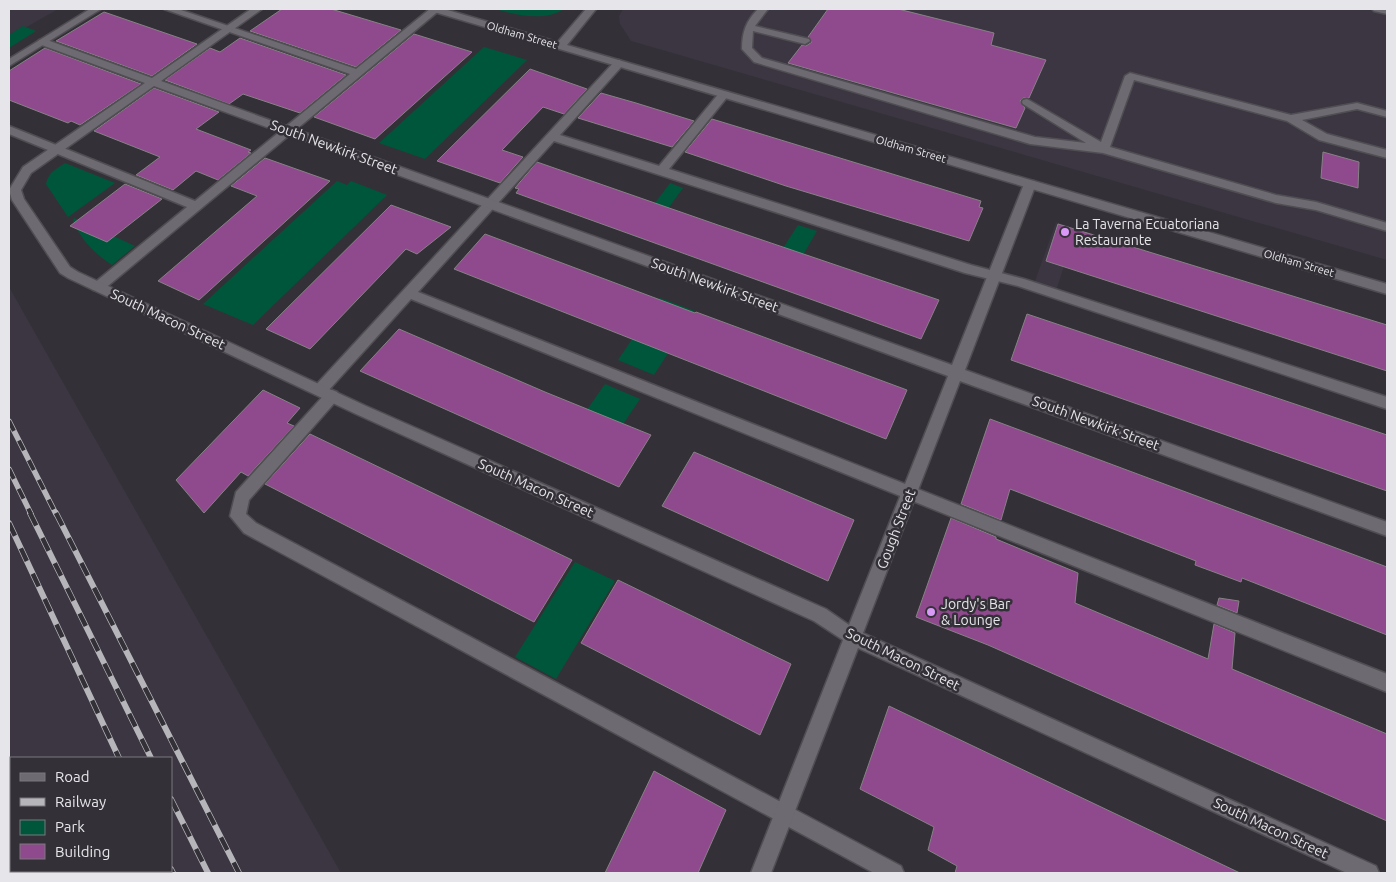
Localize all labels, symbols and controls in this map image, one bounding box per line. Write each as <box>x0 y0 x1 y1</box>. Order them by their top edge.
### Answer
street label: Oldham Street <box>485 19 559 51</box>
street label: South Newkirk Street <box>268 117 400 178</box>
street label: Oldham Street <box>874 133 948 165</box>
place label: La Taverna Ecuatoriana Restaurante <box>1075 216 1220 248</box>
marker: La Taverna Ecuatoriana Restaurante <box>1059 226 1071 238</box>
street label: Oldham Street <box>1262 247 1336 279</box>
street label: South Newkirk Street <box>649 255 781 316</box>
street label: South Macon Street <box>108 285 228 353</box>
street label: South Newkirk Street <box>1030 393 1162 454</box>
street label: South Macon Street <box>476 455 597 521</box>
street label: Gough Street <box>874 487 919 571</box>
place label: Jordy's Bar & Lounge <box>941 596 1011 628</box>
marker: Jordy's Bar & Lounge <box>925 606 937 618</box>
street label: South Macon Street <box>844 625 963 694</box>
legend <box>10 757 172 872</box>
text: Road <box>55 768 90 785</box>
text: Railway <box>55 793 106 810</box>
street label: South Macon Street <box>1211 794 1331 862</box>
text: Park <box>55 818 85 835</box>
text: Building <box>55 843 110 860</box>

